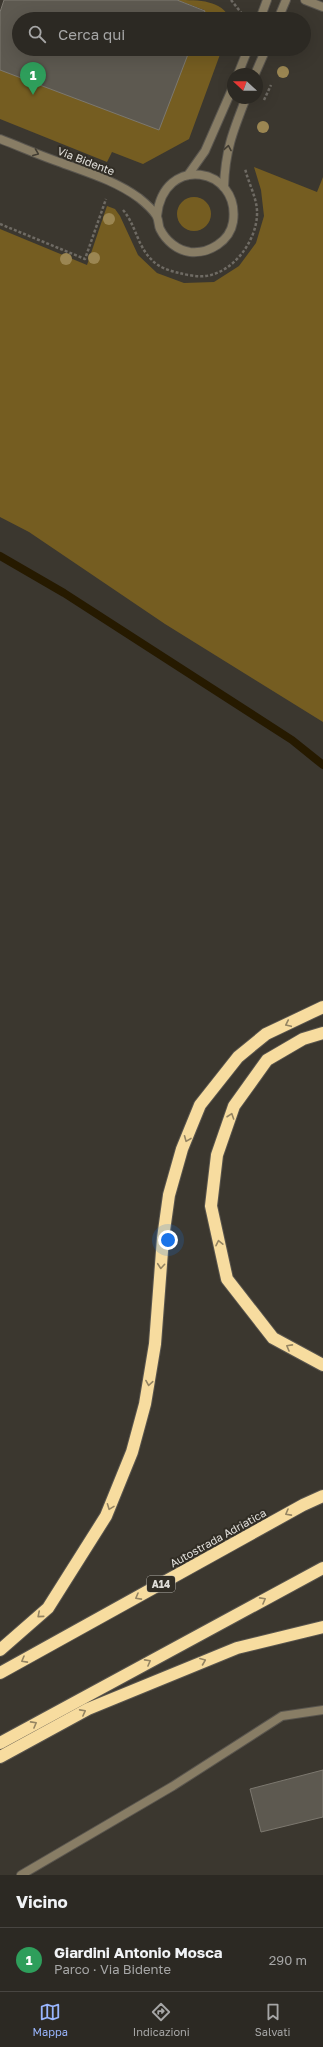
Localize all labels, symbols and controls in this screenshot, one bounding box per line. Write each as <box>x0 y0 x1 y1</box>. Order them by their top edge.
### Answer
search box <box>12 12 311 56</box>
icon: search <box>26 23 48 45</box>
text: Cerca qui <box>58 25 125 43</box>
pin: 1 <box>20 62 46 95</box>
north arrow <box>227 68 263 104</box>
street label: Via Bidente <box>56 144 117 177</box>
one-way arrow <box>223 145 232 151</box>
one-way arrow <box>33 149 40 157</box>
one-way arrow <box>284 1019 292 1027</box>
one-way arrow <box>226 1113 234 1120</box>
one-way arrow <box>183 1135 191 1142</box>
your location <box>158 1230 178 1250</box>
one-way arrow <box>215 1240 223 1246</box>
one-way arrow <box>156 1263 165 1269</box>
one-way arrow <box>286 1344 293 1351</box>
one-way arrow <box>145 1380 154 1386</box>
one-way arrow <box>107 1503 115 1510</box>
street label: Autostrada Adriatica <box>167 1506 268 1569</box>
one-way arrow <box>285 1509 292 1516</box>
road number: A14 <box>147 1576 175 1592</box>
one-way arrow <box>135 1592 142 1599</box>
one-way arrow <box>258 1597 266 1604</box>
one-way arrow <box>38 1611 45 1618</box>
one-way arrow <box>21 1655 28 1663</box>
one-way arrow <box>200 1658 207 1666</box>
one-way arrow <box>144 1659 152 1666</box>
one-way arrow <box>79 1709 86 1716</box>
one-way arrow <box>30 1721 37 1729</box>
text: Vicino <box>16 1891 68 1912</box>
text: Giardini Antonio Mosca <box>54 1943 222 1961</box>
text: 1 <box>26 1952 32 1968</box>
text: 290 m <box>269 1952 307 1968</box>
text: Parco · Via Bidente <box>54 1961 171 1977</box>
tab: Mappa <box>32 2001 68 2038</box>
tab: Indicazioni <box>133 2001 190 2038</box>
tab: Salvati <box>255 2001 291 2038</box>

